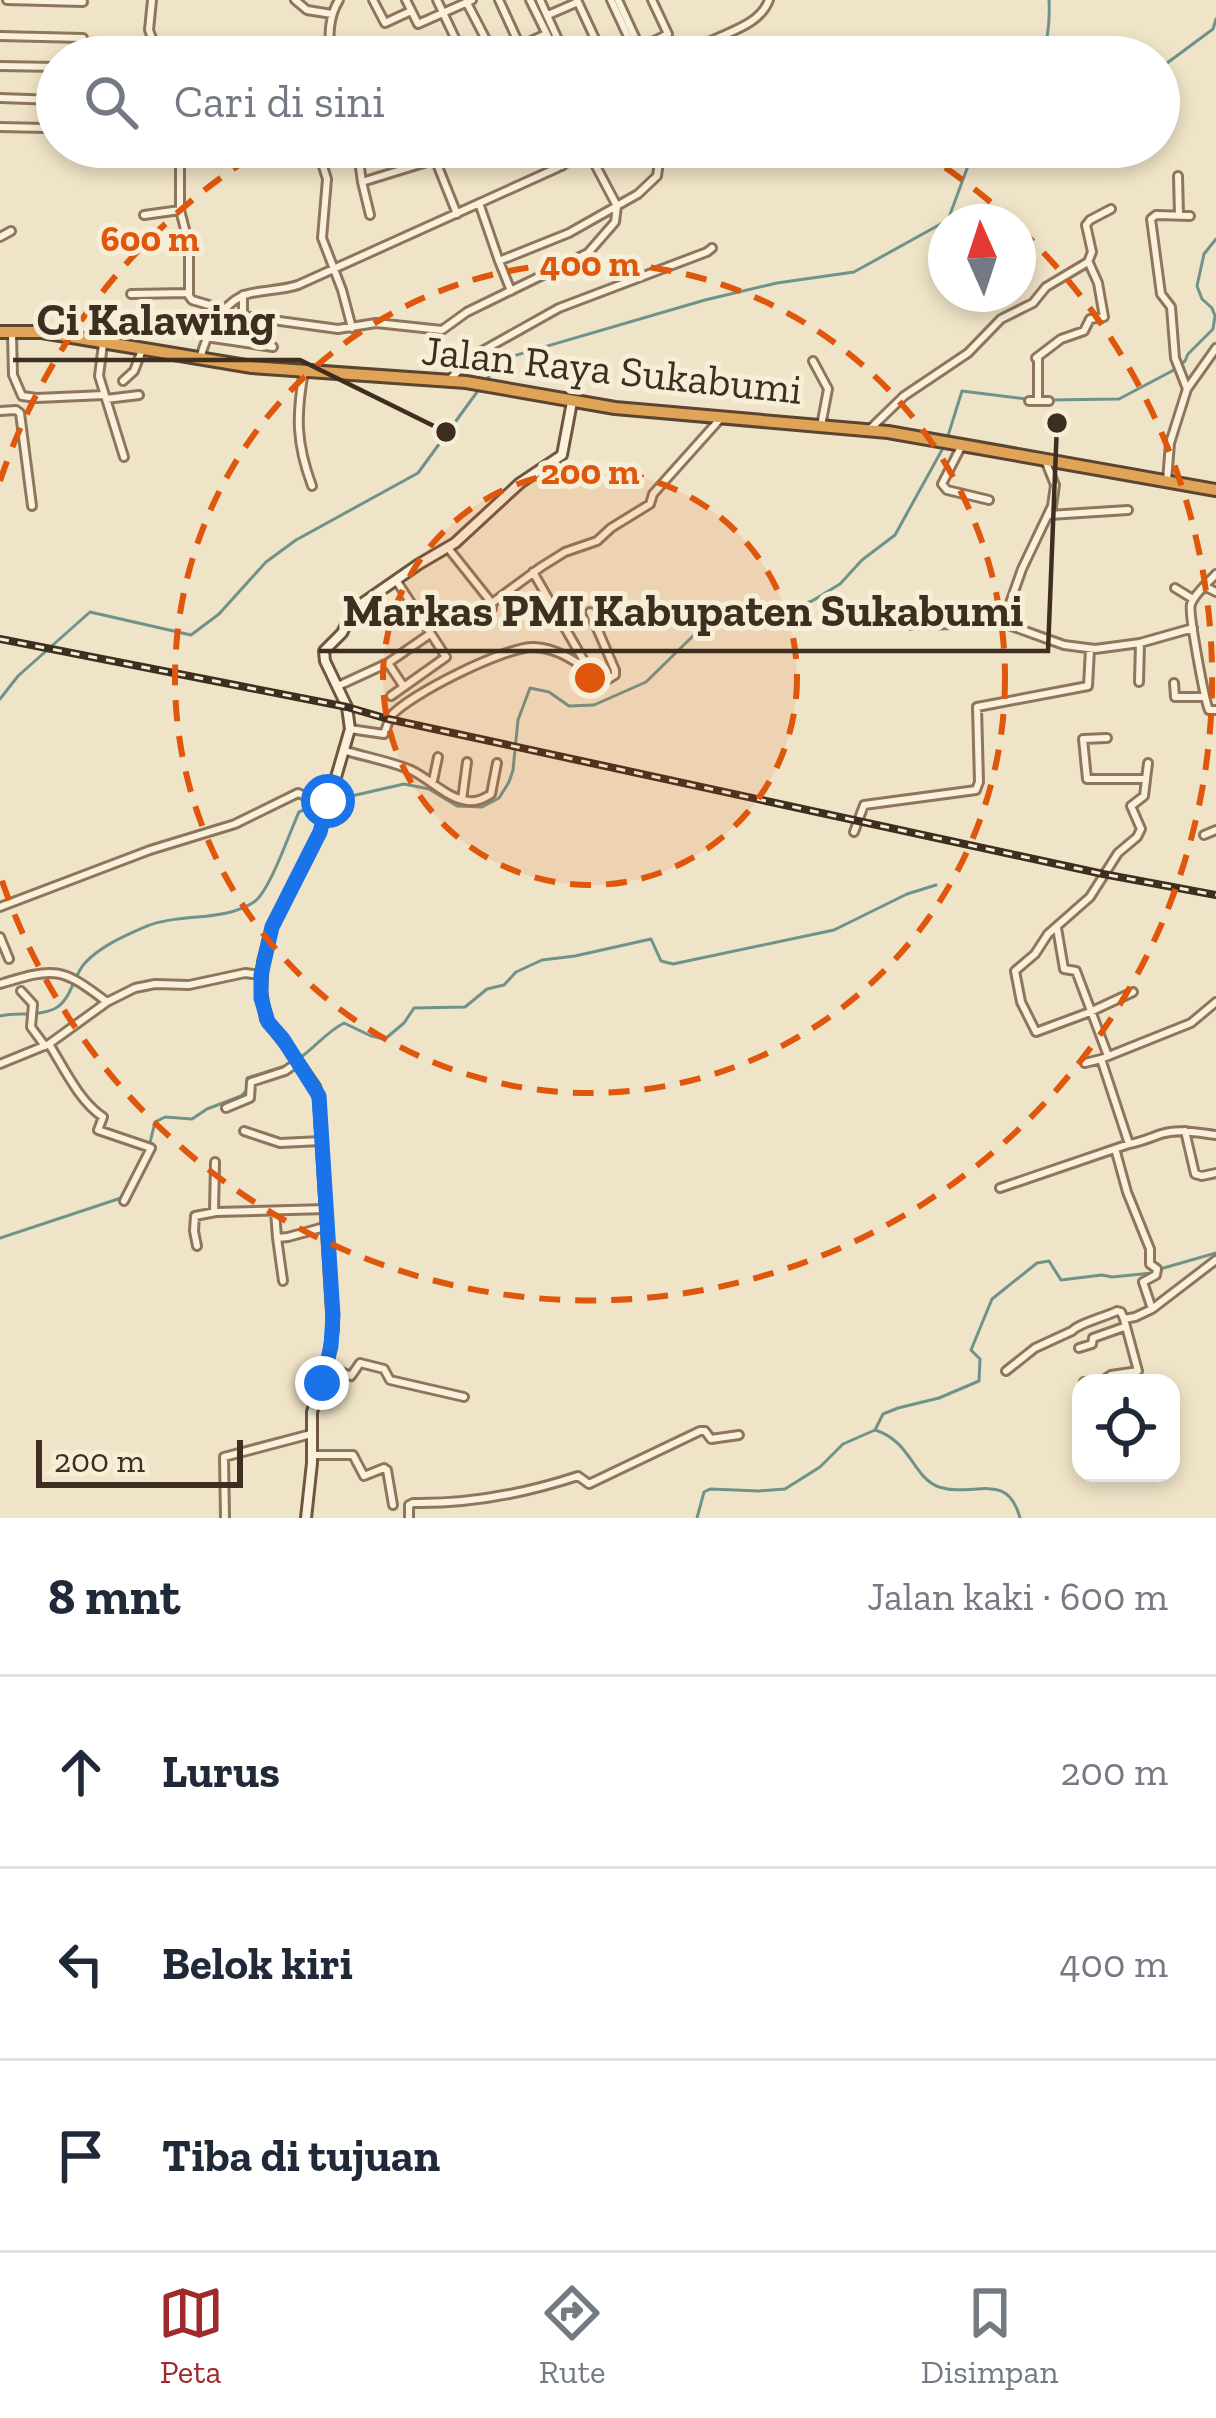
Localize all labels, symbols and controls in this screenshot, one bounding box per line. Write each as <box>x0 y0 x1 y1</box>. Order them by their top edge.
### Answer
search box <box>36 36 1180 168</box>
icon: search <box>78 69 144 135</box>
text: Cari di sini <box>174 75 385 129</box>
north arrow <box>928 204 1036 312</box>
text: 600 m <box>100 217 200 260</box>
text: 400 m <box>540 242 641 285</box>
callout: Ci Kalawing <box>13 279 300 360</box>
text: Ci Kalawing <box>37 293 275 347</box>
street label: Jalan Raya Sukabumi <box>419 324 805 415</box>
text: 200 m <box>540 450 640 493</box>
callout: Markas PMI Kabupaten Sukabumi <box>319 570 1048 651</box>
text: Markas PMI Kabupaten Sukabumi <box>342 584 1024 638</box>
centre of rings <box>569 657 611 699</box>
route start <box>301 774 355 828</box>
route end <box>295 1356 349 1410</box>
map controls <box>1072 1374 1180 1482</box>
button: locate <box>1072 1374 1180 1482</box>
scale bar <box>36 1434 243 1487</box>
text: 200 m <box>54 1441 145 1480</box>
text: 8 mnt <box>48 1566 180 1627</box>
text: Jalan kaki · 600 m <box>867 1573 1168 1620</box>
icon: ahead <box>48 1739 114 1805</box>
text: Lurus <box>162 1745 280 1799</box>
text: 200 m <box>1060 1748 1168 1795</box>
icon: left <box>48 1931 114 1997</box>
text: Belok kiri <box>162 1937 353 1991</box>
text: 400 m <box>1060 1940 1168 1987</box>
icon: arrive <box>48 2123 114 2189</box>
text: Tiba di tujuan <box>162 2129 440 2183</box>
tab: Peta <box>158 2280 224 2391</box>
tab: Rute <box>539 2280 605 2391</box>
tab: Disimpan <box>921 2280 1058 2391</box>

